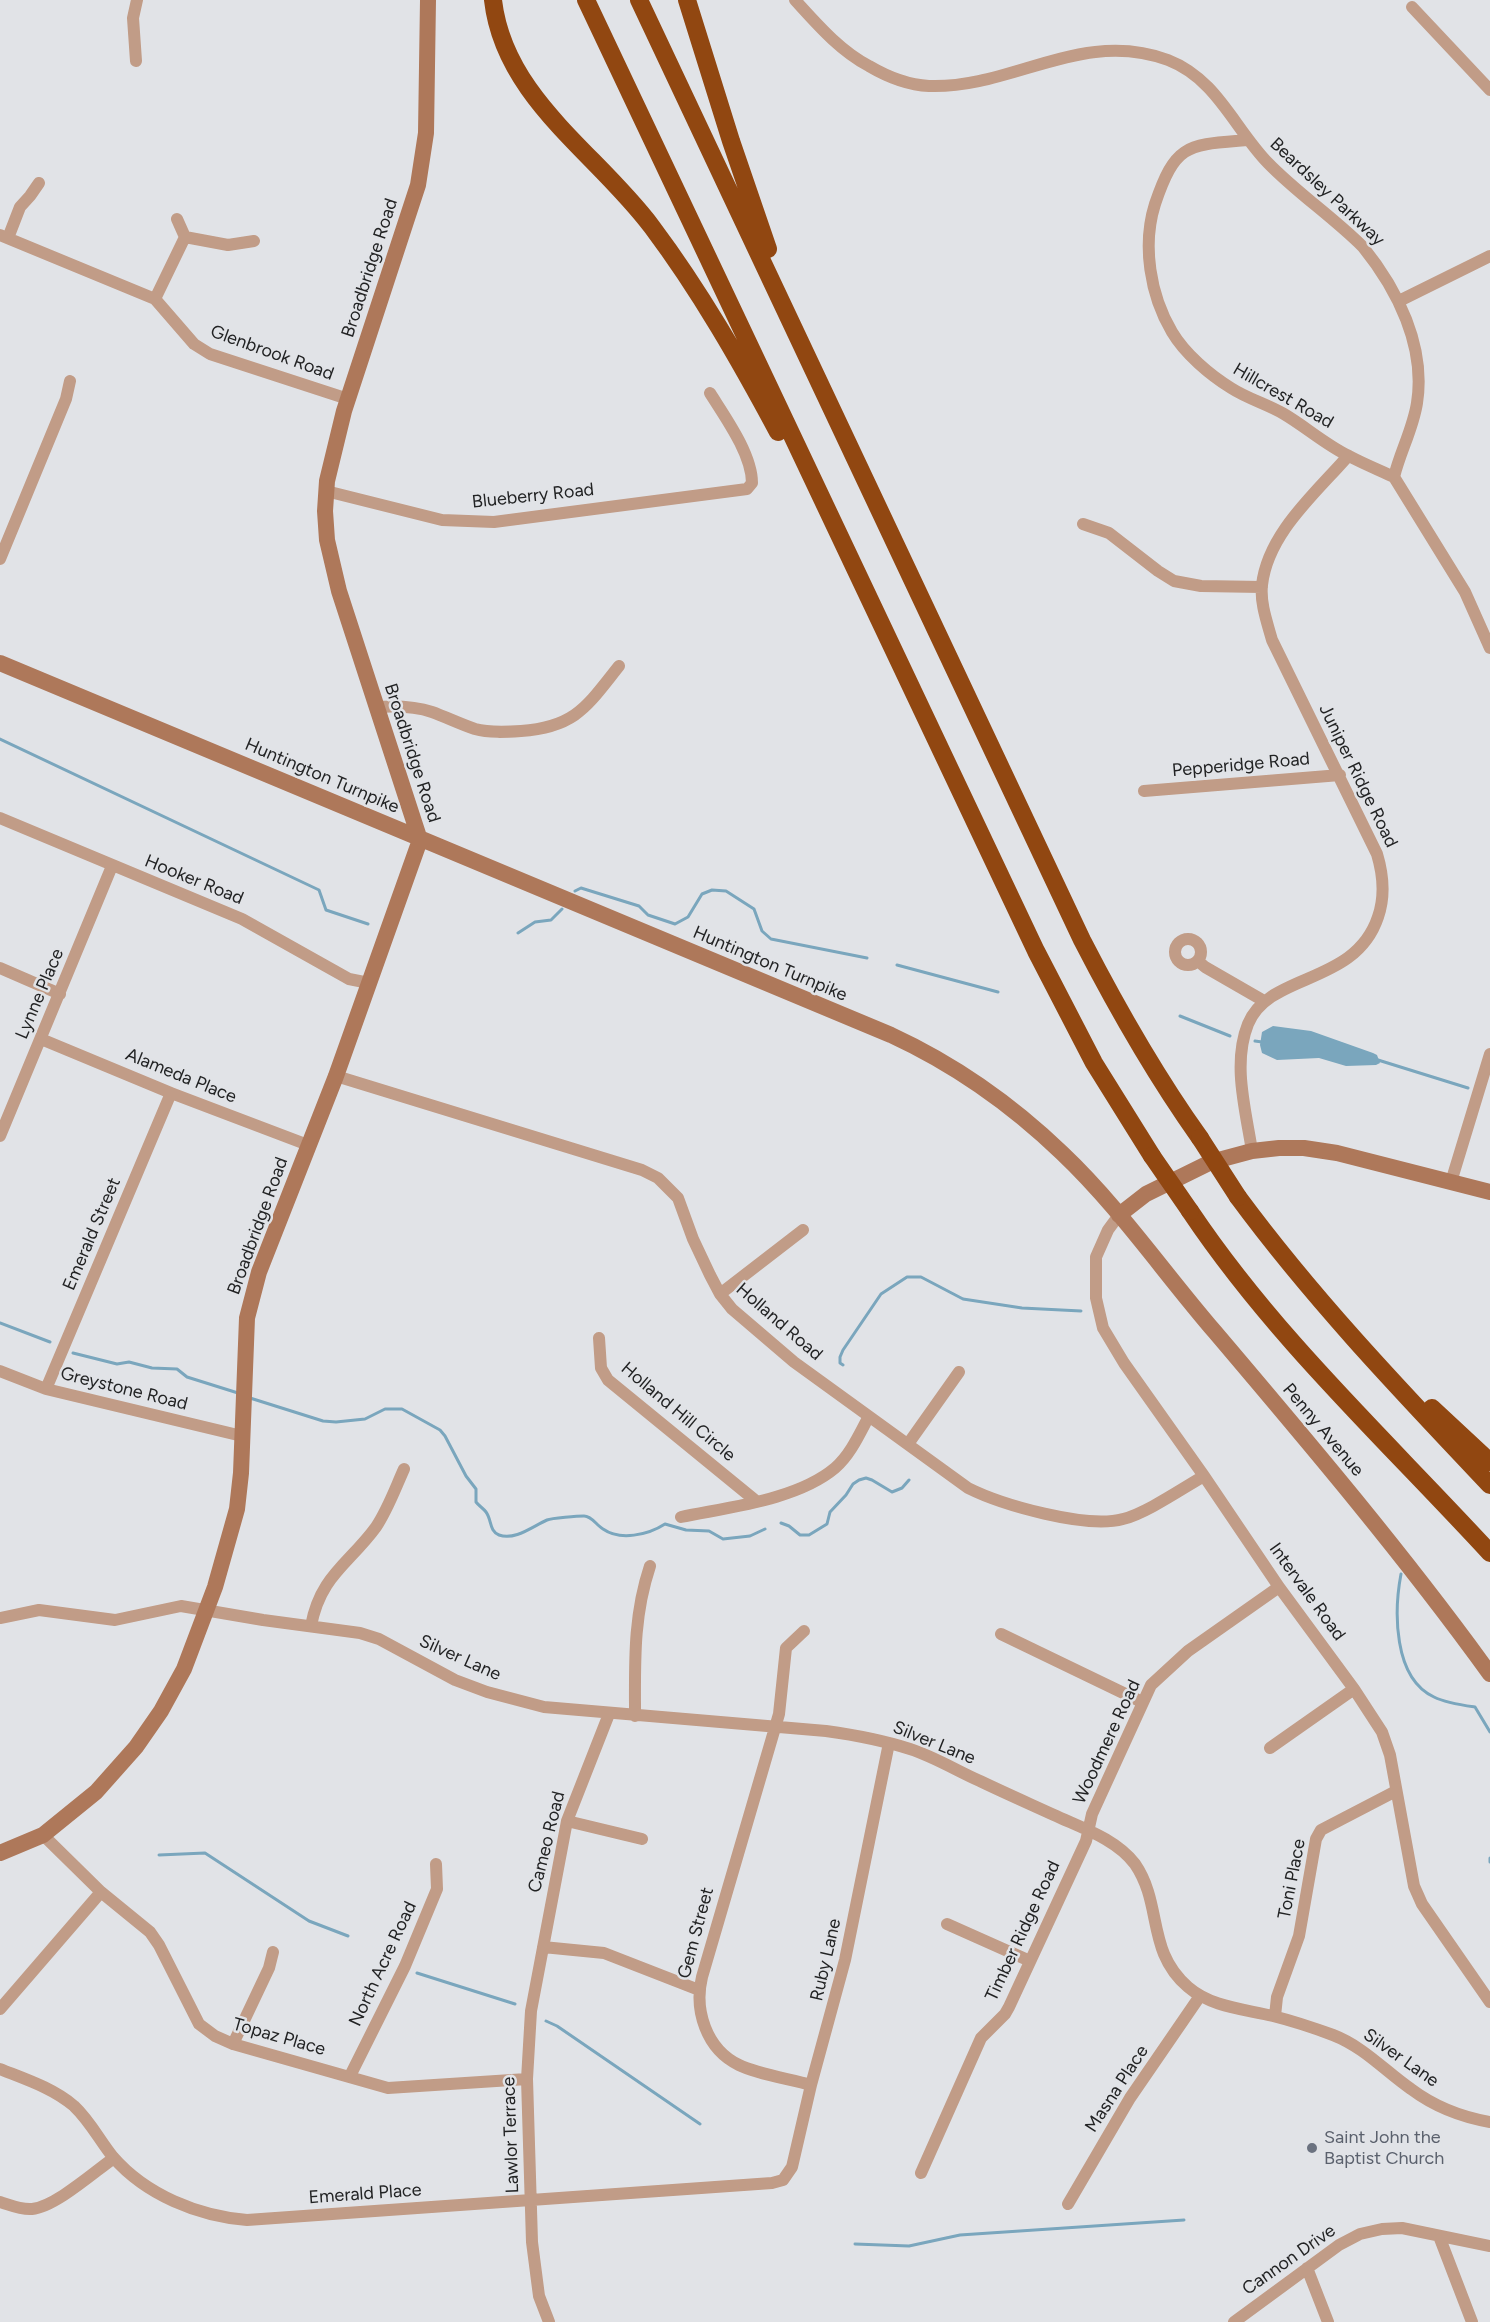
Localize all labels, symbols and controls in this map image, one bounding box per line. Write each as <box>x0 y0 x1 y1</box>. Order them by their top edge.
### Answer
street label: Beardsley Parkway <box>1265 133 1389 251</box>
street label: Broadbridge Road <box>337 196 403 340</box>
street label: Glenbrook Road <box>207 321 337 385</box>
street label: Hillcrest Road <box>1229 359 1337 433</box>
street label: Blueberry Road <box>471 479 595 513</box>
street label: Broadbridge Road <box>379 681 445 825</box>
street label: Juniper Ridge Road <box>1314 701 1402 851</box>
street label: Huntington Turnpike <box>242 734 402 818</box>
street label: Pepperidge Road <box>1171 748 1311 782</box>
street label: Hooker Road <box>141 850 247 910</box>
street label: Huntington Turnpike <box>690 922 850 1006</box>
street label: Lynne Place <box>11 945 69 1043</box>
street label: Alameda Place <box>122 1044 240 1108</box>
street label: Broadbridge Road <box>223 1154 293 1298</box>
street label: Emerald Street <box>59 1174 125 1294</box>
street label: Holland Road <box>731 1279 827 1365</box>
street label: Holland Hill Circle <box>616 1358 740 1466</box>
street label: Greystone Road <box>58 1363 190 1415</box>
street label: Penny Avenue <box>1278 1379 1368 1481</box>
street label: Intervale Road <box>1264 1539 1350 1645</box>
street label: Silver Lane <box>416 1630 504 1686</box>
street label: Woodmere Road <box>1069 1676 1145 1808</box>
street label: Silver Lane <box>890 1717 978 1769</box>
street label: Cameo Road <box>524 1789 570 1895</box>
street label: Toni Place <box>1274 1837 1310 1921</box>
street label: Timber Ridge Road <box>981 1857 1065 2005</box>
street label: Gem Street <box>673 1885 719 1981</box>
street label: North Acre Road <box>345 1898 421 2030</box>
street label: Ruby Lane <box>806 1917 846 2003</box>
street label: Topaz Place <box>230 2013 328 2061</box>
street label: Silver Lane <box>1359 2024 1443 2092</box>
street label: Masna Place <box>1081 2041 1153 2137</box>
street label: Lawlor Terrace <box>498 2076 524 2194</box>
place label: Saint John the Baptist Church <box>1324 2127 1444 2170</box>
marker: Saint John the Baptist Church <box>1305 2141 1319 2155</box>
street label: Emerald Place <box>308 2179 422 2209</box>
street label: Cannon Drive <box>1238 2220 1340 2300</box>

